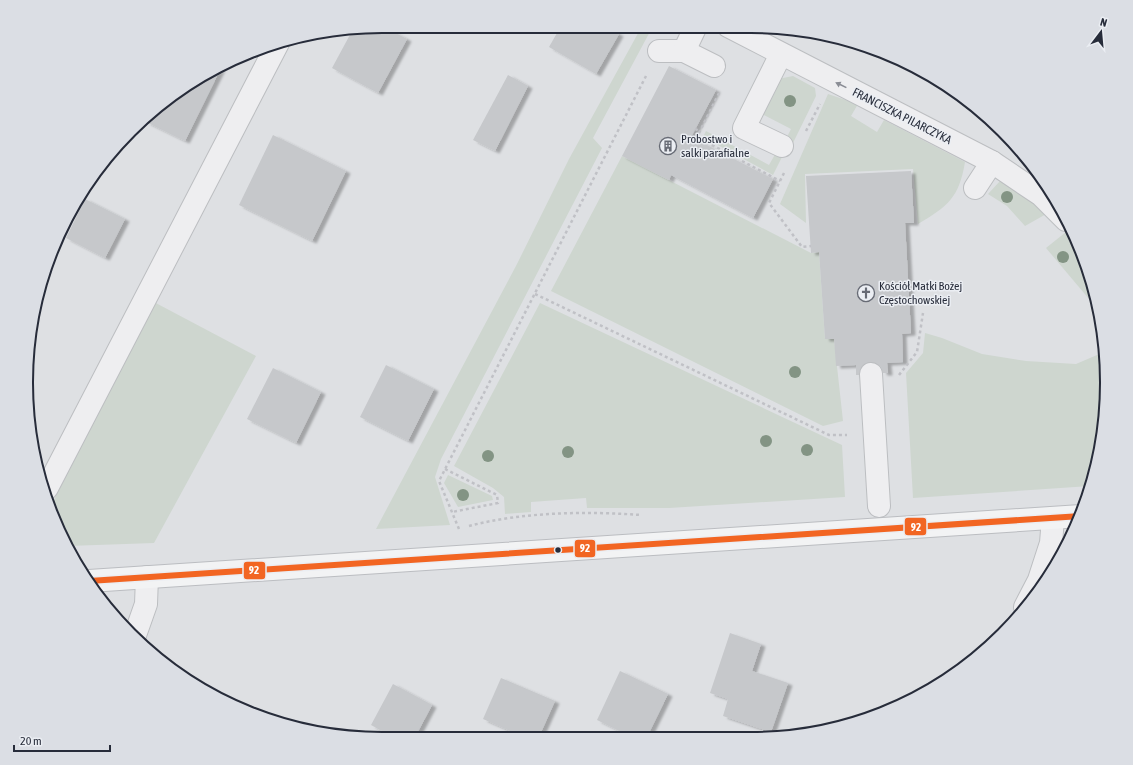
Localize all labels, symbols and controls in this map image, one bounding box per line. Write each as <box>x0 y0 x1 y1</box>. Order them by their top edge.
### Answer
north arrow <box>1081 12 1121 52</box>
text: N <box>1099 16 1109 29</box>
one-way arrow <box>835 82 847 88</box>
street label: FRANCISZKA PILARCZYKA <box>850 85 954 147</box>
place label: Probostwo i salki parafialne <box>681 132 750 160</box>
building icon: Probostwo i salki parafialne <box>658 136 678 156</box>
place label: Kościół Matki Bożej Częstochowskiej <box>879 279 962 307</box>
church icon: Kościół Matki Bożej Częstochowskiej <box>856 283 876 303</box>
line badge: 92 <box>904 517 927 536</box>
text: 92 <box>911 521 921 533</box>
line badge: 92 <box>574 539 596 558</box>
text: 92 <box>580 542 590 554</box>
unlabelled marker <box>553 545 563 555</box>
line badge: 92 <box>243 561 266 580</box>
text: 92 <box>249 564 259 576</box>
scale bar <box>14 727 110 753</box>
text: 20 m <box>20 734 42 748</box>

